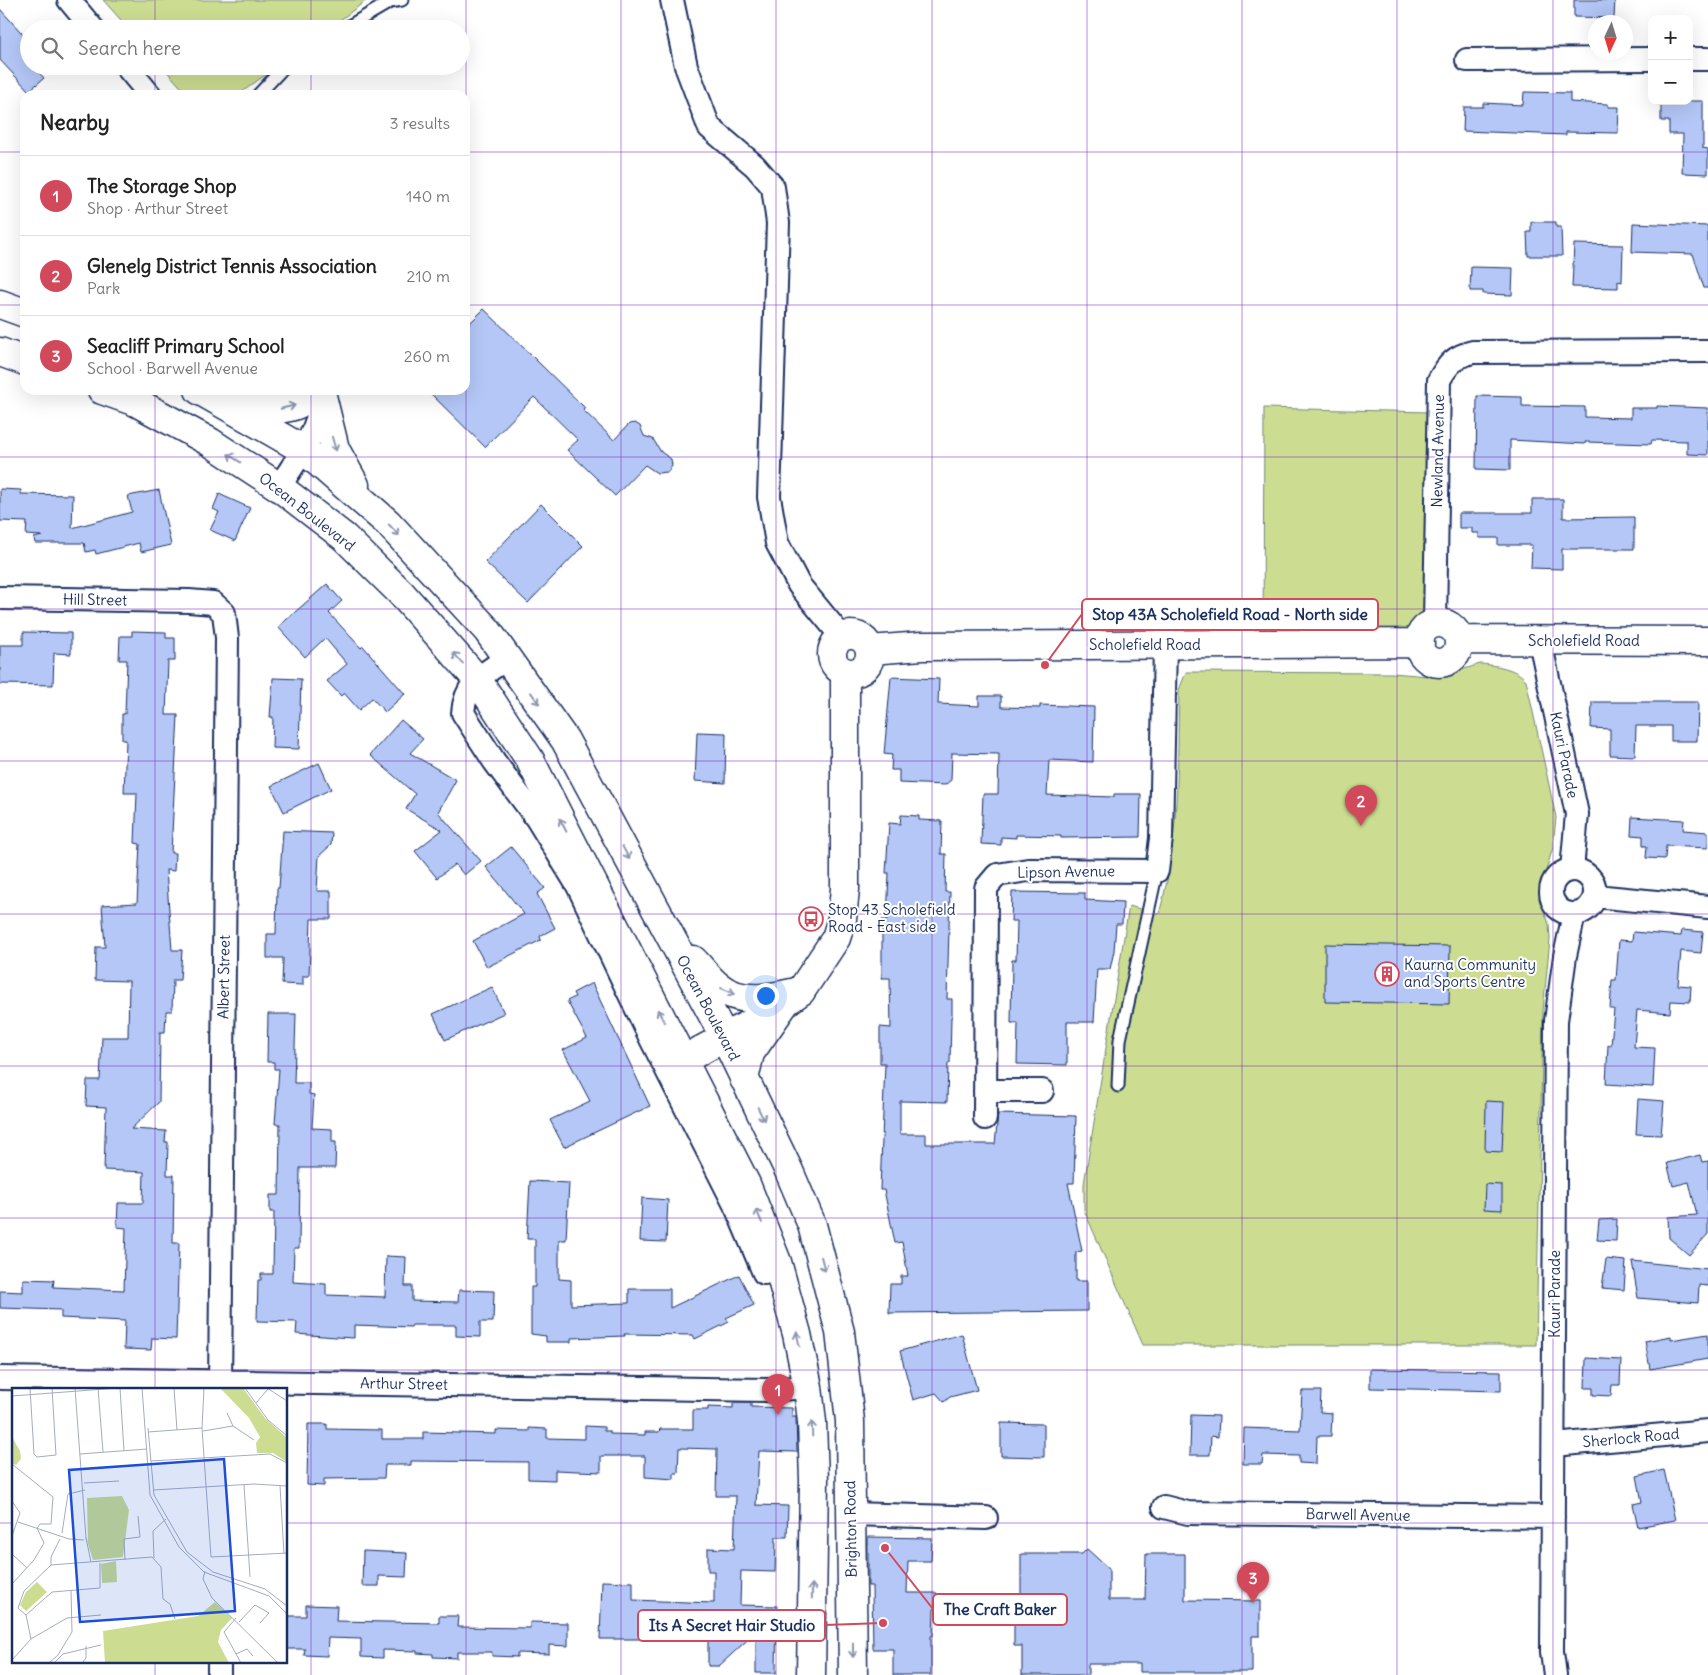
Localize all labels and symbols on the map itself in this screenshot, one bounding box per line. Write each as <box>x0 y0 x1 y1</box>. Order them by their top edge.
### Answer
north arrow <box>1588 15 1633 60</box>
street label: Newland Avenue <box>1427 394 1448 508</box>
one-way arrow <box>279 402 295 411</box>
one-way arrow <box>329 435 339 451</box>
one-way arrow <box>227 452 241 463</box>
street label: Ocean Boulevard <box>255 468 359 555</box>
one-way arrow <box>388 523 400 536</box>
street label: Hill Street <box>63 589 127 610</box>
callout: Stop 43A Scholefield Road - North side <box>1082 599 1378 630</box>
text: Stop 43A Scholefield Road - North side <box>1092 604 1368 625</box>
street label: Scholefield Road <box>1528 631 1640 650</box>
street label: Scholefield Road <box>1089 635 1201 654</box>
one-way arrow <box>452 652 464 665</box>
one-way arrow <box>530 691 540 705</box>
street label: Kauri Parade <box>1546 710 1583 800</box>
pin: 2 <box>1345 785 1377 826</box>
one-way arrow <box>558 818 567 833</box>
one-way arrow <box>621 845 631 860</box>
street label: Lipson Avenue <box>1017 861 1115 882</box>
place label: Stop 43 Scholefield Road - East side <box>828 900 956 936</box>
bus stop icon: Stop 43 Scholefield Road - East side <box>798 906 824 932</box>
street label: Albert Street <box>213 935 234 1019</box>
street label: Ocean Boulevard <box>673 952 744 1064</box>
place label: Kaurna Community and Sports Centre <box>1404 955 1536 991</box>
building icon: Kaurna Community and Sports Centre <box>1374 961 1400 987</box>
your location <box>753 983 779 1009</box>
one-way arrow <box>720 987 735 996</box>
one-way arrow <box>656 1009 665 1024</box>
one-way arrow <box>757 1106 767 1121</box>
one-way arrow <box>754 1209 764 1224</box>
street label: Kauri Parade <box>1545 1250 1564 1338</box>
one-way arrow <box>818 1255 828 1271</box>
one-way arrow <box>793 1332 802 1348</box>
street label: Arthur Street <box>360 1373 448 1394</box>
pin: 1 <box>762 1374 794 1415</box>
inset map <box>12 1388 288 1662</box>
one-way arrow <box>807 1421 817 1438</box>
street label: Sherlock Road <box>1582 1424 1680 1451</box>
street label: Brighton Road <box>840 1480 861 1578</box>
street label: Barwell Avenue <box>1305 1504 1411 1525</box>
pin: 3 <box>1237 1562 1269 1603</box>
one-way arrow <box>807 1584 817 1600</box>
callout: The Craft Baker <box>933 1594 1067 1625</box>
text: The Craft Baker <box>943 1599 1057 1619</box>
callout: Its A Secret Hair Studio <box>638 1610 825 1641</box>
text: Its A Secret Hair Studio <box>649 1615 815 1635</box>
one-way arrow <box>848 1642 858 1658</box>

